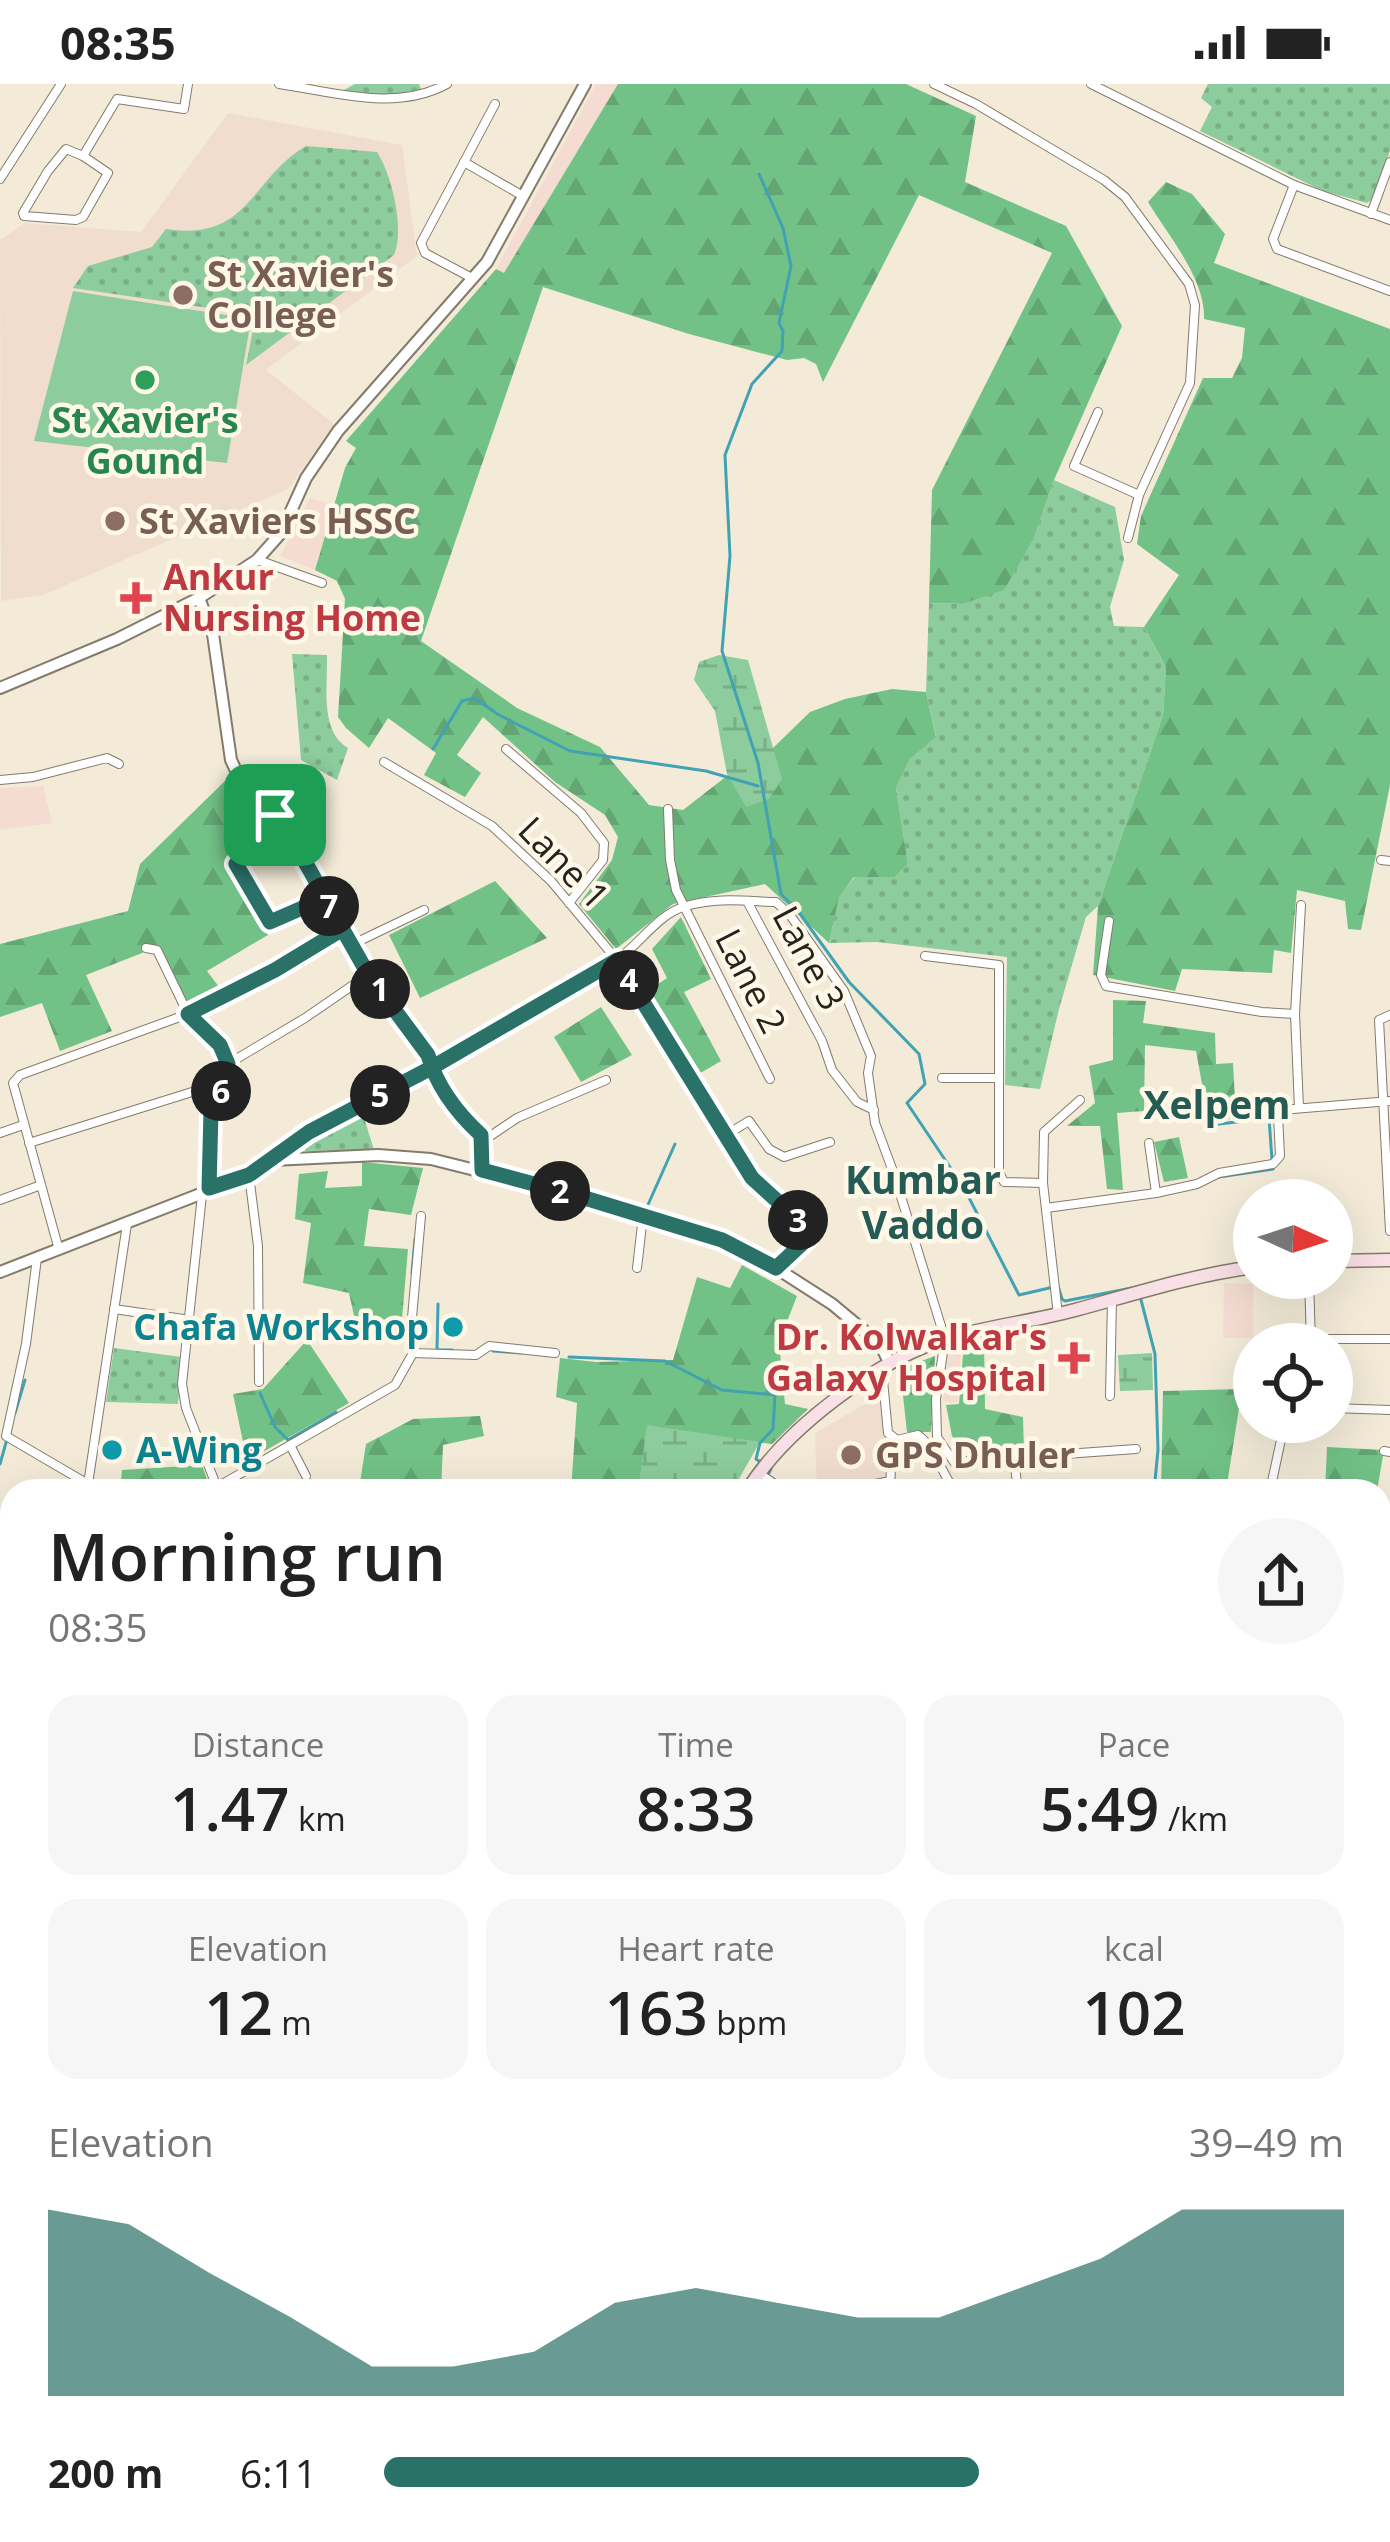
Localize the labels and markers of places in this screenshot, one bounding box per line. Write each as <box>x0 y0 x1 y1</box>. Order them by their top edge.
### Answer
place label: St Xavier's College <box>207 249 394 339</box>
marker: St Xavier's College <box>170 282 196 308</box>
marker: St Xavier's Gound <box>132 367 158 393</box>
place label: St Xavier's Gound <box>51 395 239 485</box>
place label: St Xaviers HSSC <box>139 496 416 545</box>
marker: St Xaviers HSSC <box>102 508 128 534</box>
place label: Ankur Nursing Home <box>163 552 421 642</box>
marker: Ankur Nursing Home <box>120 582 152 614</box>
pin <box>224 764 326 866</box>
pin: 7 <box>299 876 359 936</box>
pin: 4 <box>599 950 659 1010</box>
pin: 1 <box>350 959 410 1019</box>
pin: 6 <box>191 1061 251 1121</box>
pin: 5 <box>350 1065 410 1125</box>
pin: 2 <box>530 1161 590 1221</box>
pin: 3 <box>768 1190 828 1250</box>
place label: Chafa Workshop <box>133 1302 429 1351</box>
place label: Dr. Kolwalkar's Galaxy Hospital <box>766 1312 1047 1402</box>
marker: Chafa Workshop <box>440 1314 466 1340</box>
marker: Dr. Kolwalkar's Galaxy Hospital <box>1058 1342 1090 1374</box>
place label: A-Wing <box>136 1425 262 1474</box>
place label: GPS Dhuler <box>875 1430 1075 1479</box>
marker: A-Wing <box>99 1437 125 1463</box>
marker: GPS Dhuler <box>838 1442 864 1468</box>

